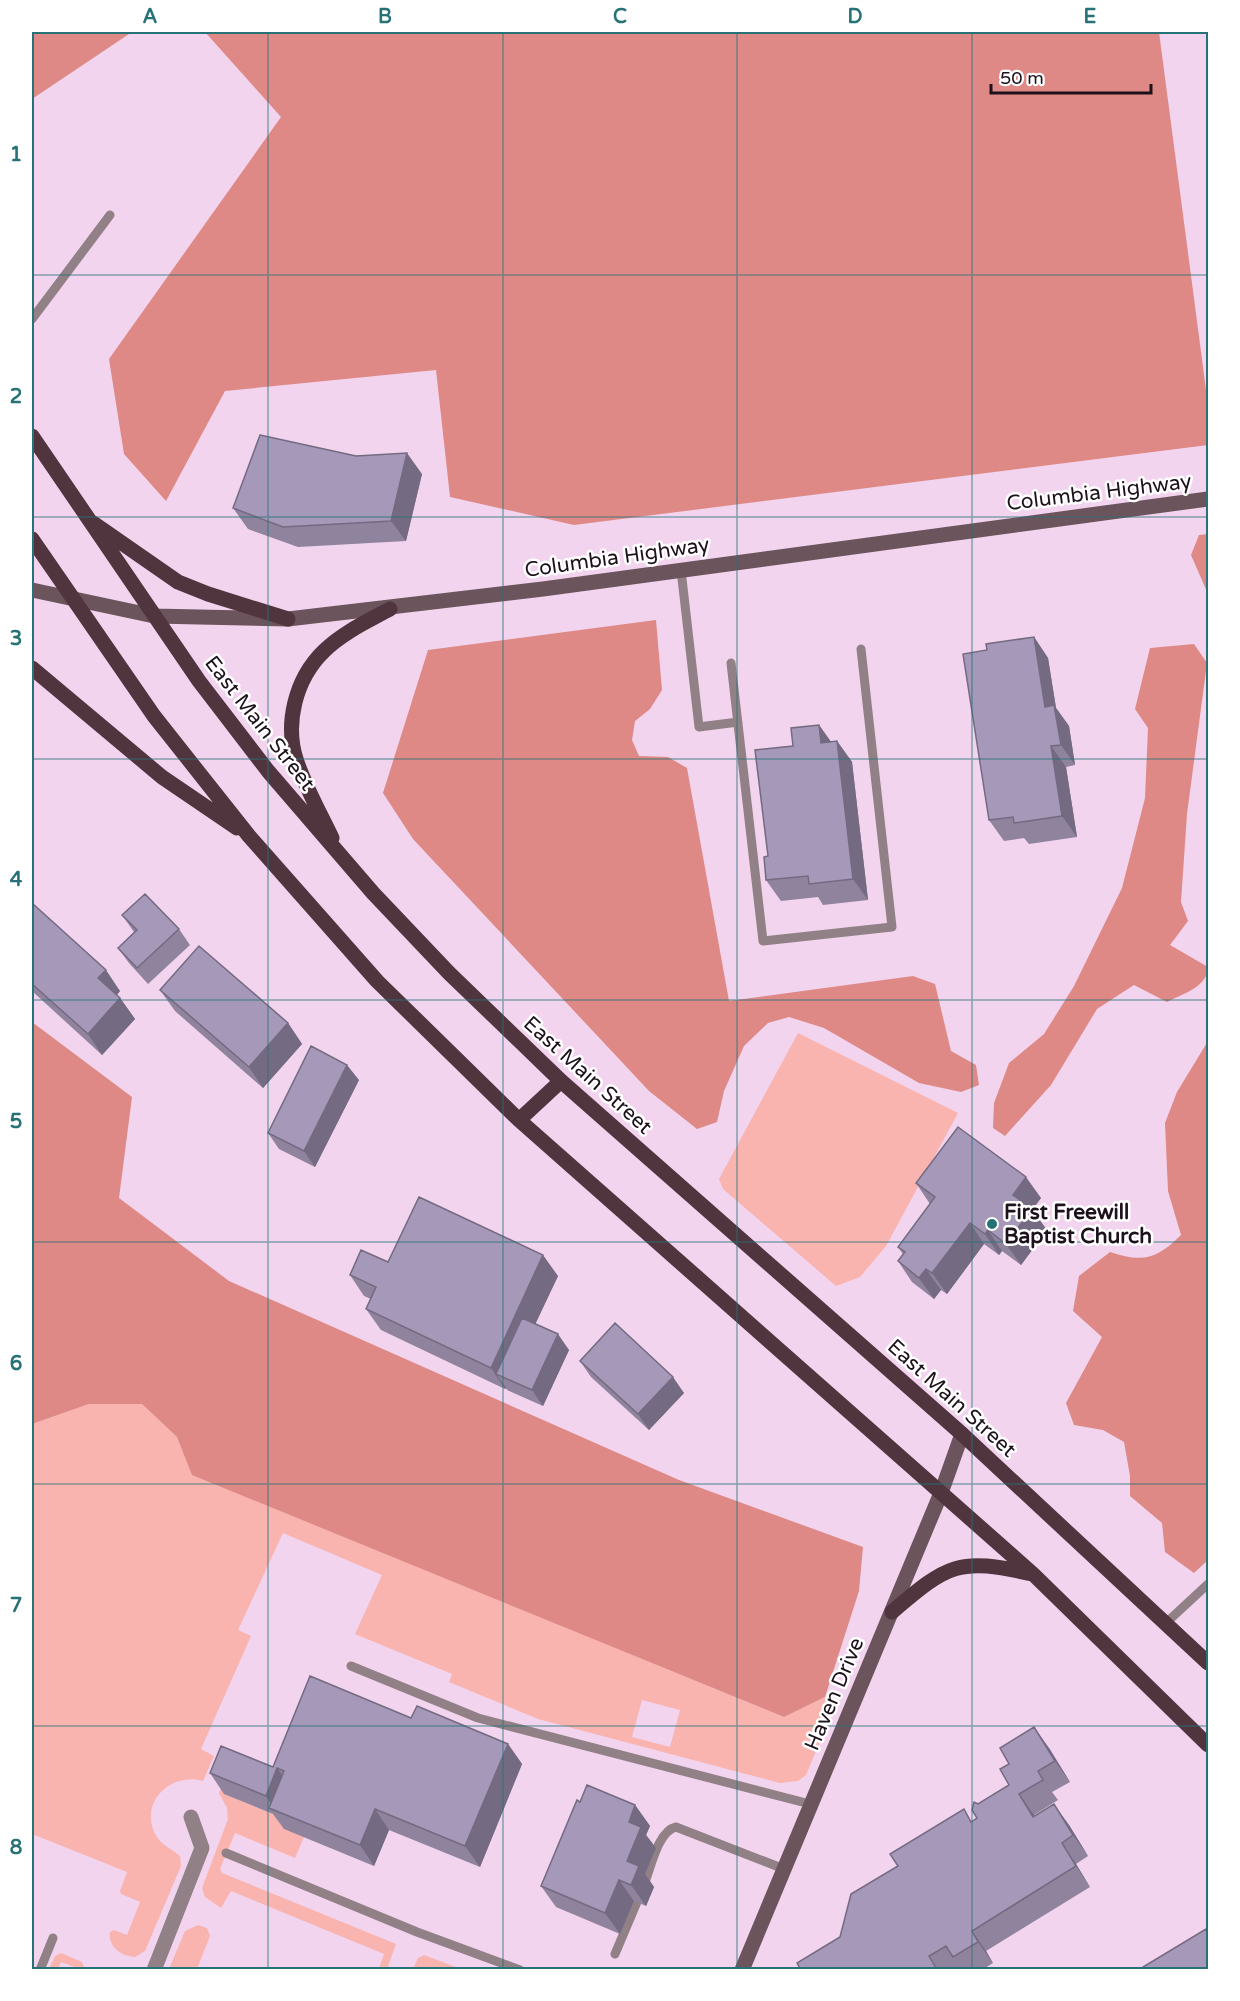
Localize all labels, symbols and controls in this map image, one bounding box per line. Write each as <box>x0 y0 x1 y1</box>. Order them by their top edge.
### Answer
text: A <box>143 5 158 29</box>
text: B <box>378 5 392 29</box>
text: C <box>613 5 627 29</box>
text: D <box>847 5 863 29</box>
text: E <box>1084 5 1097 29</box>
scale bar <box>991 57 1152 95</box>
text: 50 m <box>1000 67 1044 89</box>
text: 1 <box>10 143 22 167</box>
text: 2 <box>10 385 22 409</box>
street label: Columbia Highway <box>1005 469 1193 516</box>
street label: Columbia Highway <box>523 532 711 583</box>
text: 3 <box>10 627 22 651</box>
street label: East Main Street <box>199 651 320 796</box>
text: 4 <box>10 868 23 892</box>
street label: East Main Street <box>518 1011 657 1140</box>
text: 5 <box>10 1110 22 1134</box>
place label: First Freewill Baptist Church <box>1004 1200 1152 1249</box>
marker: First Freewill Baptist Church <box>985 1217 999 1231</box>
street label: East Main Street <box>882 1334 1021 1463</box>
text: 6 <box>10 1352 22 1376</box>
text: 7 <box>10 1594 22 1618</box>
street label: Haven Drive <box>799 1634 870 1754</box>
text: 8 <box>10 1836 22 1860</box>

